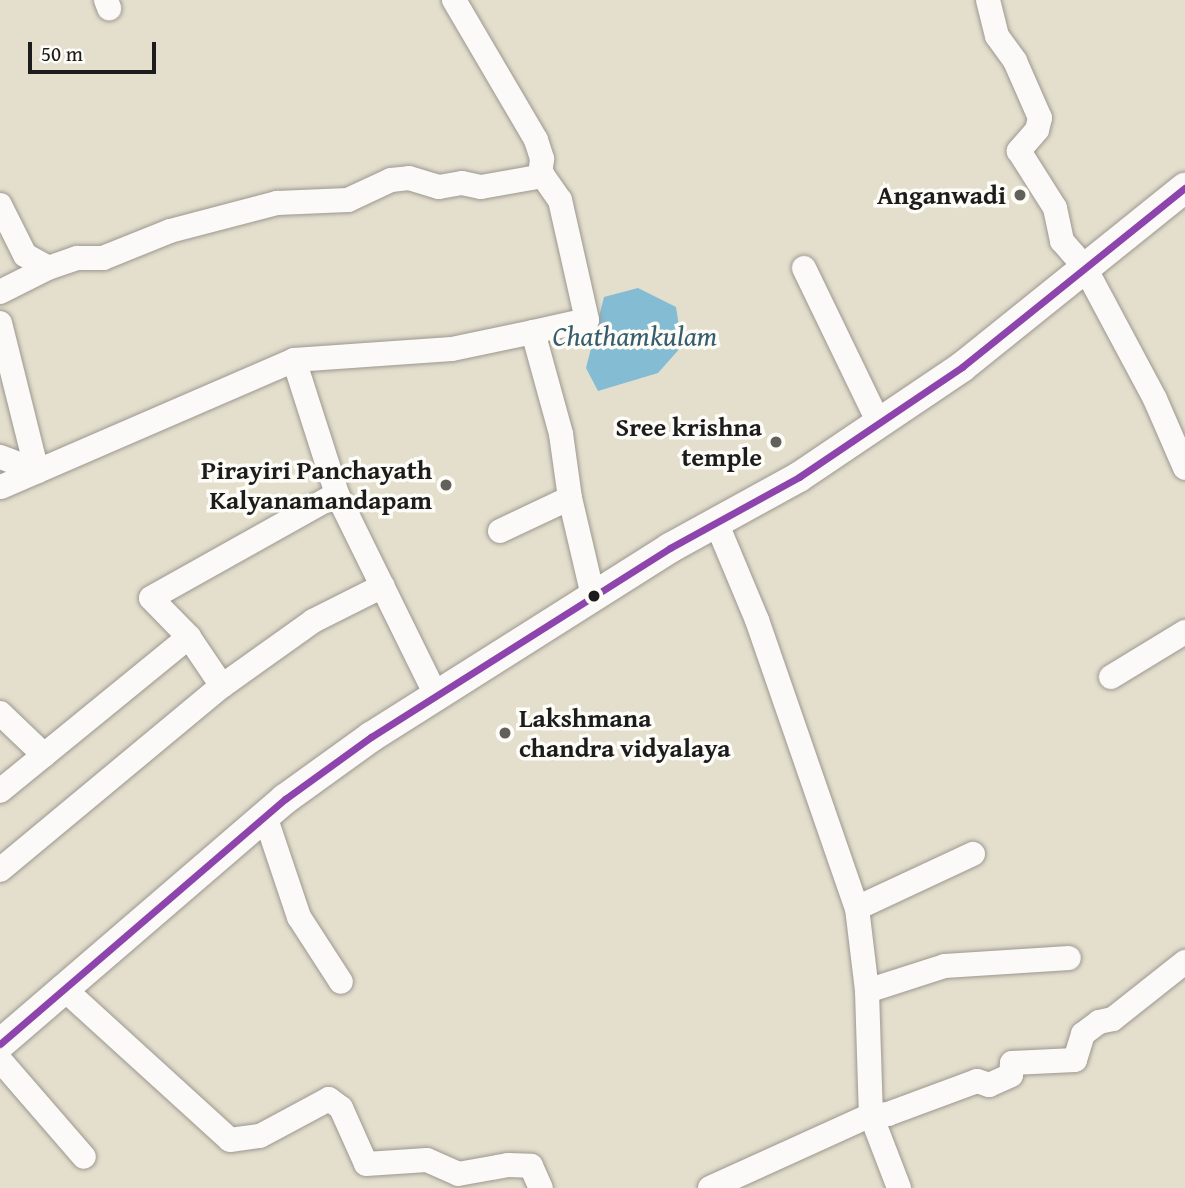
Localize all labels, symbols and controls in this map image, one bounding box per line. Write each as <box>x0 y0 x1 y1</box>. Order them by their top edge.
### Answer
scale bar <box>32 28 159 72</box>
text: 50 m <box>41 38 83 69</box>
place label: Anganwadi <box>877 179 1006 211</box>
marker: Anganwadi <box>1012 187 1028 203</box>
water label: Chathamkulam <box>553 319 717 353</box>
place label: Sree krishna temple <box>616 411 762 472</box>
marker: Sree krishna temple <box>768 434 784 450</box>
place label: Pirayiri Panchayath Kalyanamandapam <box>201 454 432 516</box>
marker: Pirayiri Panchayath Kalyanamandapam <box>438 477 454 493</box>
unlabelled marker <box>587 589 601 603</box>
place label: Lakshmana chandra vidyalaya <box>519 702 731 764</box>
marker: Lakshmana chandra vidyalaya <box>497 725 513 741</box>

